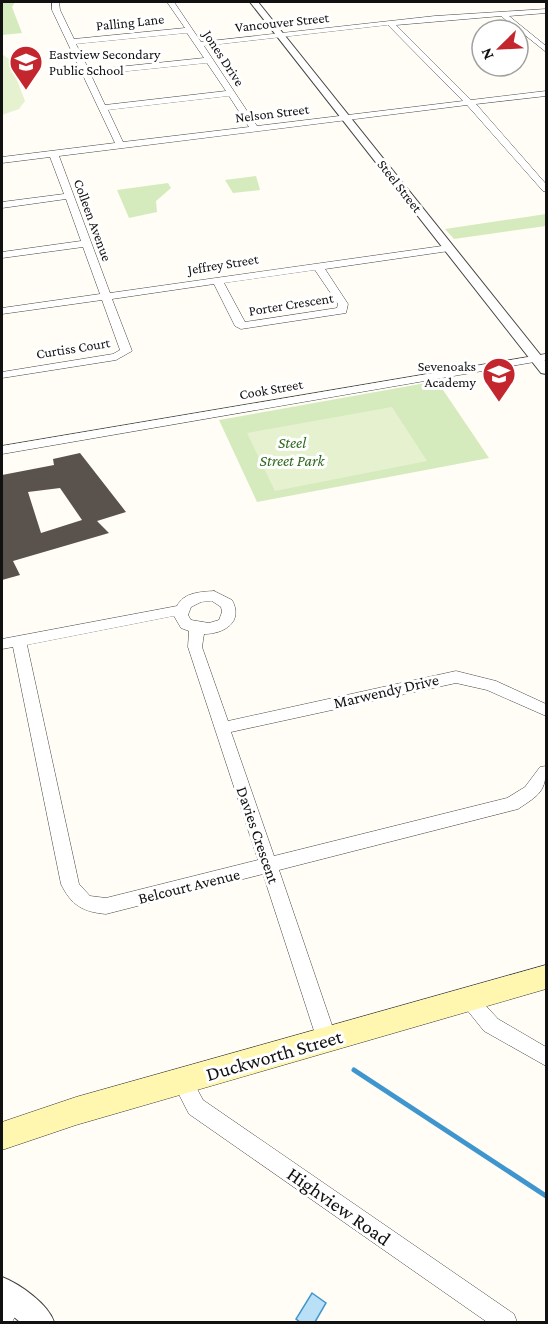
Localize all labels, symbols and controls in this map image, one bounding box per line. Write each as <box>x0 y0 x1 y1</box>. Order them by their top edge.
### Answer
street label: Vancouver Street <box>234 9 330 35</box>
street label: Palling Lane <box>95 10 165 34</box>
north arrow <box>470 18 530 78</box>
street label: Jones Drive <box>199 25 248 89</box>
school or university icon: Eastview Secondary Public School <box>8 44 44 91</box>
text: N <box>477 45 497 62</box>
place label: Eastview Secondary Public School <box>49 46 161 78</box>
street label: Nelson Street <box>234 100 310 125</box>
street label: Steel Street <box>374 156 426 216</box>
street label: Colleen Avenue <box>71 177 115 263</box>
street label: Jeffrey Street <box>185 250 260 278</box>
street label: Porter Crescent <box>247 289 335 319</box>
street label: Curtiss Court <box>35 334 111 362</box>
school or university icon: Sevenoaks Academy <box>481 356 517 403</box>
place label: Sevenoaks Academy <box>418 358 477 390</box>
street label: Cook Street <box>238 375 304 402</box>
park label: Steel Street Park <box>260 434 326 469</box>
street label: Marwendy Drive <box>332 671 440 712</box>
street label: Davies Crescent <box>233 784 283 886</box>
street label: Belcourt Avenue <box>136 865 242 907</box>
street label: Duckworth Street <box>203 1025 345 1085</box>
street label: Highview Road <box>283 1162 395 1251</box>

